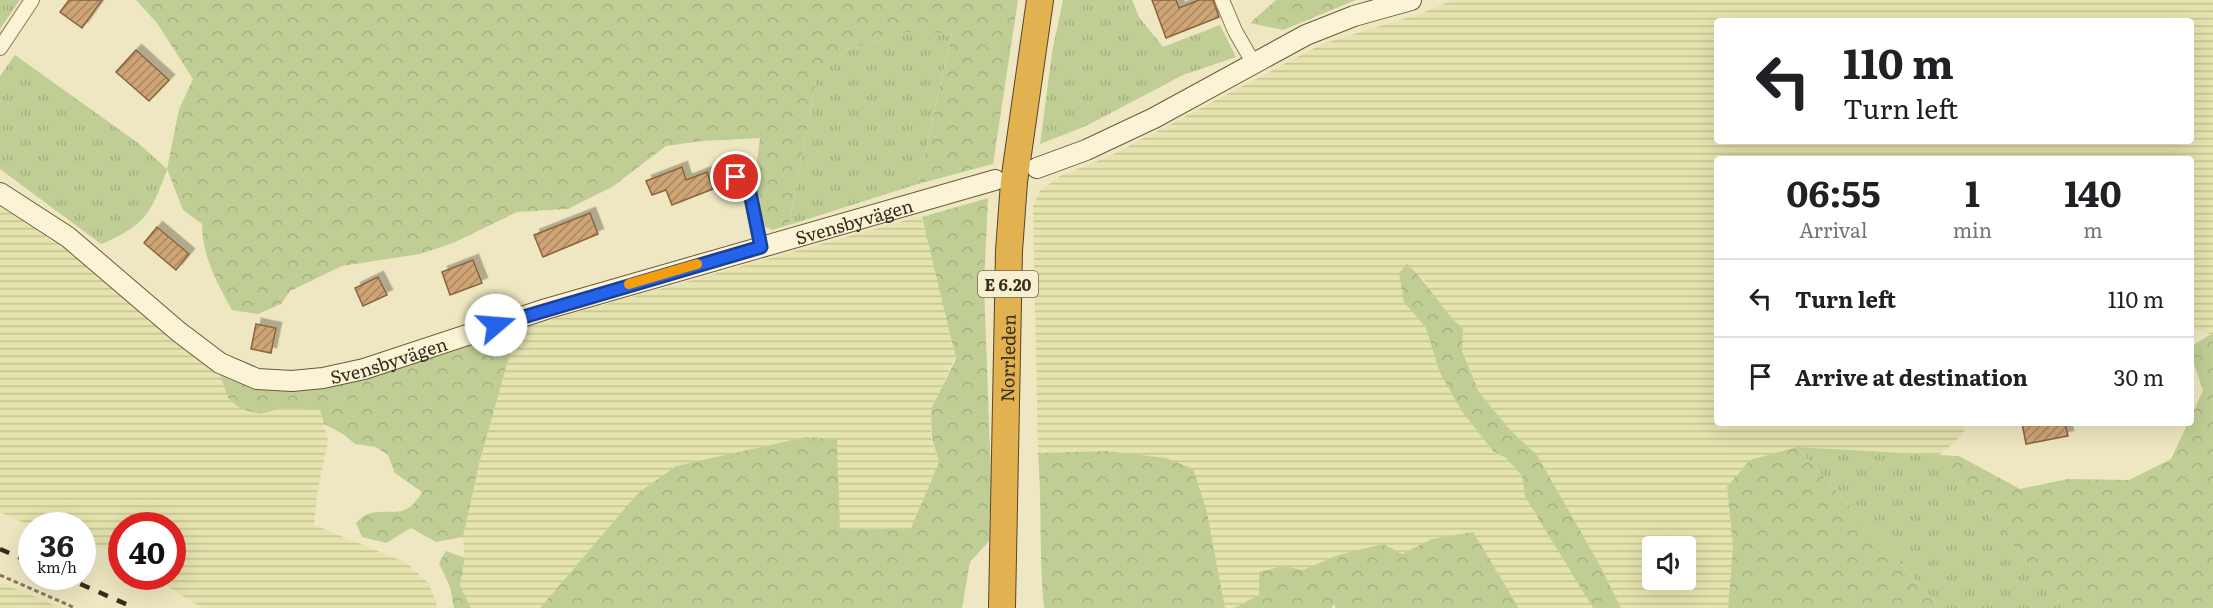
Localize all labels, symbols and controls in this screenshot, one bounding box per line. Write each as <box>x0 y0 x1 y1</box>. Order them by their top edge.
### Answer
text: 110 m <box>1843 30 1954 92</box>
icon: left <box>1744 42 1822 120</box>
text: Turn left <box>1843 87 1958 127</box>
pin <box>710 151 761 202</box>
icon: arrive <box>719 160 752 193</box>
text: 06:55 <box>1786 165 1880 218</box>
text: 1 <box>1965 165 1980 218</box>
text: 140 <box>2064 165 2122 218</box>
street label: Svensbyvägen <box>792 191 916 250</box>
text: Arrival <box>1799 214 1868 244</box>
text: min <box>1953 214 1992 244</box>
text: m <box>2083 214 2103 244</box>
road number: E 6.20 <box>978 271 1038 297</box>
icon: left <box>1744 282 1777 315</box>
text: Turn left <box>1795 282 1896 315</box>
text: 110 m <box>2108 282 2164 315</box>
position arrow <box>464 293 528 357</box>
street label: Norrleden <box>993 314 1021 402</box>
street label: Svensbyvägen <box>327 329 451 390</box>
icon: arrive <box>1744 360 1777 393</box>
text: Arrive at destination <box>1795 360 2028 393</box>
text: 30 m <box>2114 360 2164 393</box>
speed limit sign: 40 <box>108 512 186 590</box>
text: 36 <box>40 522 74 566</box>
map controls <box>1642 536 1696 590</box>
button: sound <box>1642 536 1696 590</box>
text: km/h <box>37 555 77 578</box>

